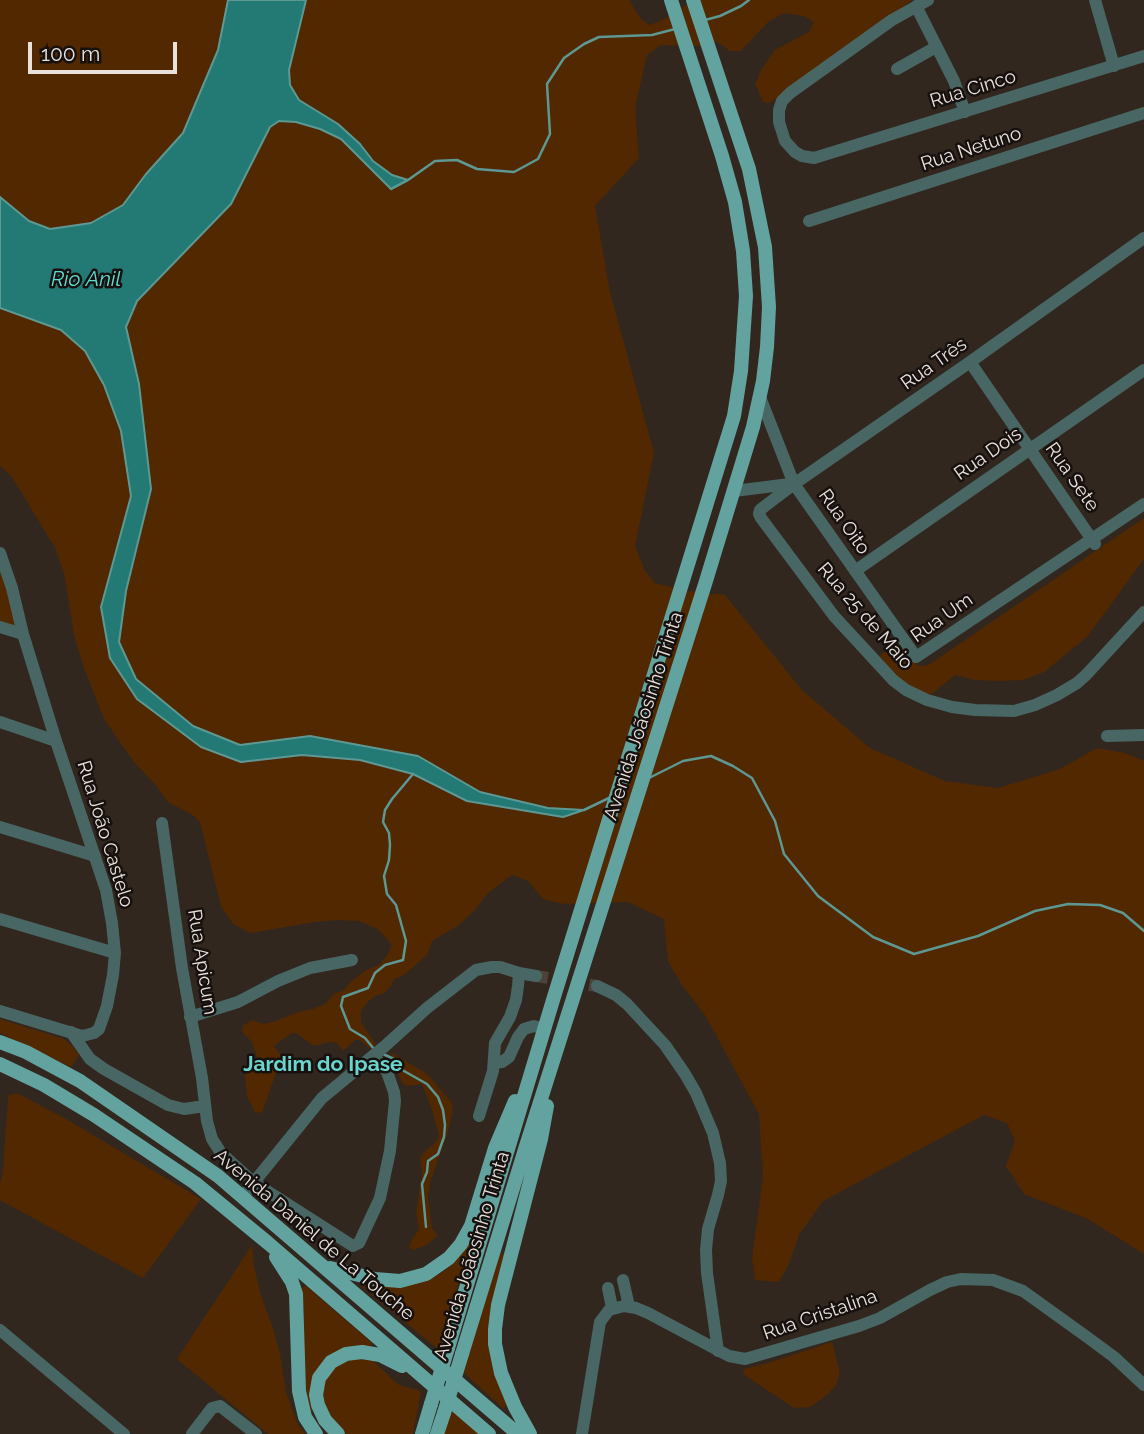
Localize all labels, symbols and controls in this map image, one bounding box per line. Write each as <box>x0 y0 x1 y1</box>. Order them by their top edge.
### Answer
scale bar <box>32 28 180 72</box>
text: 100 m <box>41 41 100 66</box>
street label: Rua Cinco <box>927 65 1019 113</box>
street label: Rua Netuno <box>918 122 1024 176</box>
water label: Rio Anil <box>51 267 121 293</box>
street label: Rua Três <box>897 333 971 395</box>
street label: Rua Dois <box>950 423 1026 485</box>
street label: Rua Sete <box>1040 438 1104 516</box>
street label: Rua Oito <box>813 485 875 559</box>
street label: Rua 25 de Maio <box>812 558 918 674</box>
street label: Rua Um <box>907 588 977 648</box>
street label: Avenida Joãosinho Trinta <box>600 609 688 823</box>
street label: Rua João Castelo <box>72 758 138 910</box>
street label: Rua Apicum <box>182 908 222 1016</box>
district label: Jardim do Ipase <box>243 1052 403 1078</box>
street label: Avenida Daniel de La Touche <box>209 1144 419 1326</box>
street label: Avenida Joãosinho Trinta <box>429 1149 515 1363</box>
street label: Rua Cristalina <box>760 1285 880 1345</box>

